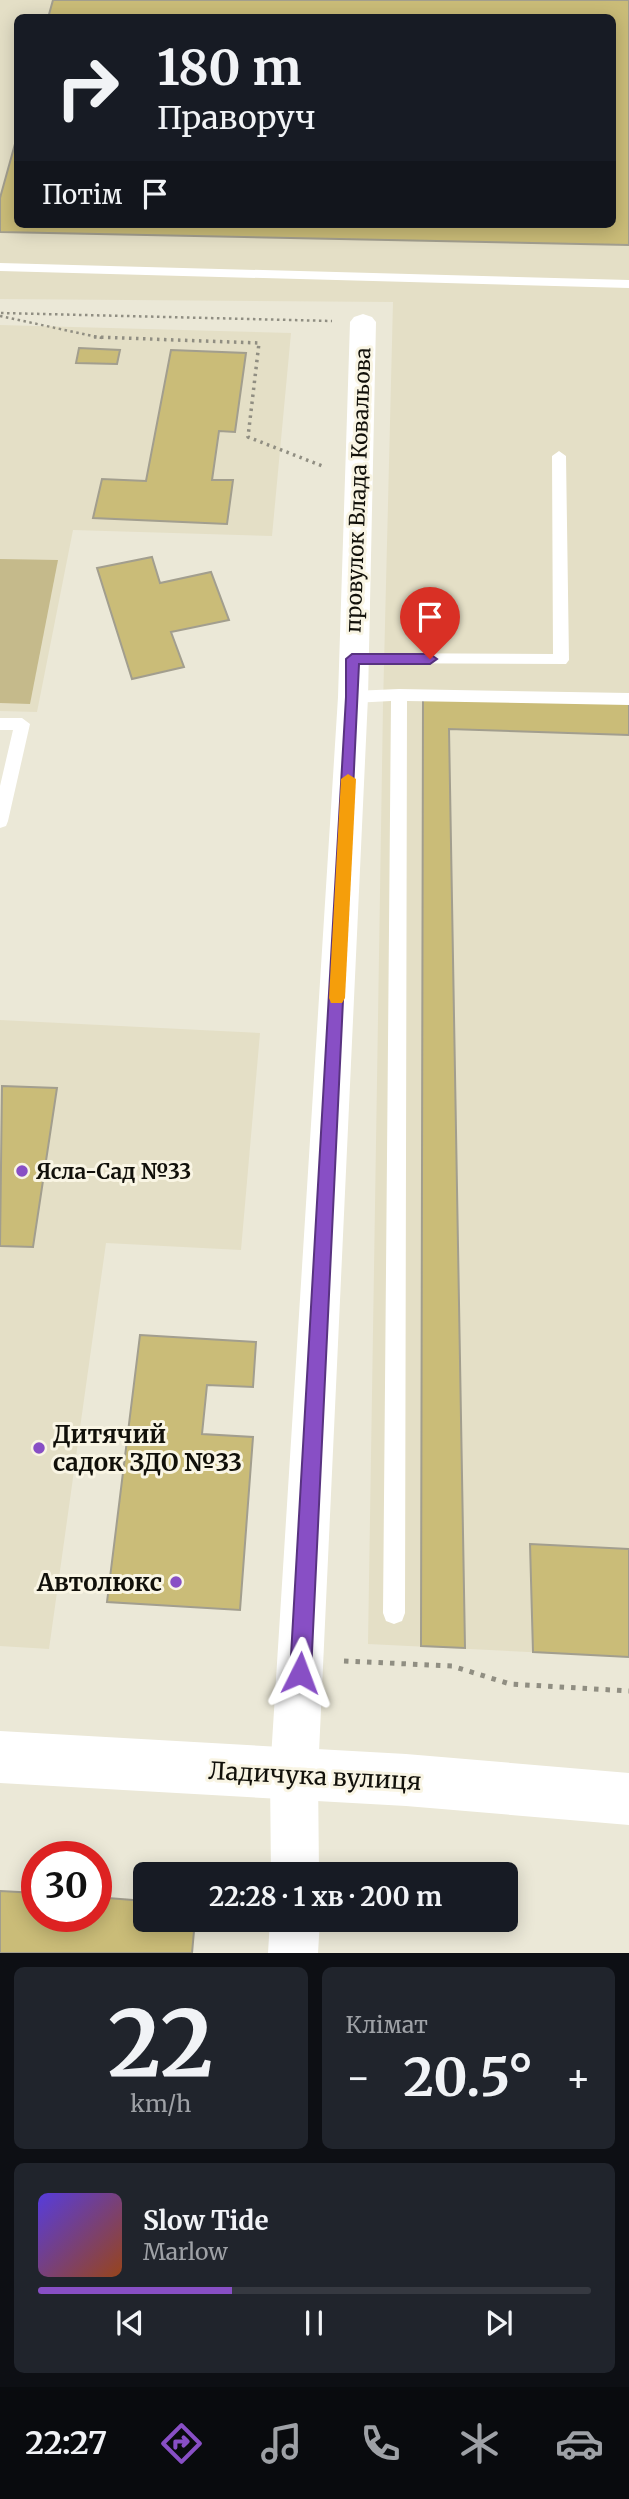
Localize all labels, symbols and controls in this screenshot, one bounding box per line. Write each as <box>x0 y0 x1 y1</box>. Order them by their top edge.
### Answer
text: 180 m <box>157 37 302 98</box>
icon: right <box>42 42 133 133</box>
text: Праворуч <box>157 98 316 138</box>
icon: arrive <box>136 175 174 213</box>
text: Потім <box>42 178 122 211</box>
street label: провулок Влада Ковальова <box>340 347 376 633</box>
pin <box>400 587 460 659</box>
icon: arrive <box>411 598 449 636</box>
place label: Ясла-Сад №33 <box>36 1158 191 1185</box>
marker: Ясла-Сад №33 <box>14 1163 30 1179</box>
place label: Дитячий садок ЗДО №33 <box>53 1419 242 1478</box>
marker: Дитячий садок ЗДО №33 <box>31 1440 47 1456</box>
place label: Автолюкс <box>36 1567 162 1598</box>
marker: Автолюкс <box>168 1574 184 1590</box>
position arrow <box>263 1636 337 1710</box>
street label: Ладичука вулиця <box>208 1755 422 1797</box>
speed limit sign: 30 <box>21 1841 112 1932</box>
text: 22:28 · 1 хв · 200 m <box>209 1880 442 1913</box>
text: 22 <box>108 1986 214 2101</box>
text: Клімат <box>346 2010 428 2039</box>
text: 20.5° <box>403 2045 533 2110</box>
text: − <box>346 2054 371 2101</box>
text: + <box>566 2054 591 2101</box>
text: km/h <box>130 2089 191 2118</box>
text: Slow Tide <box>143 2204 269 2237</box>
text: Marlow <box>143 2237 228 2266</box>
icon: previous <box>111 2304 149 2342</box>
icon: pause <box>295 2304 333 2342</box>
icon: next <box>480 2304 518 2342</box>
icon: directions <box>157 2419 206 2468</box>
icon: music <box>257 2419 306 2468</box>
icon: phone <box>356 2419 405 2468</box>
icon: climate <box>455 2419 504 2468</box>
icon: car <box>555 2419 604 2468</box>
text: 22:27 <box>25 2423 107 2463</box>

